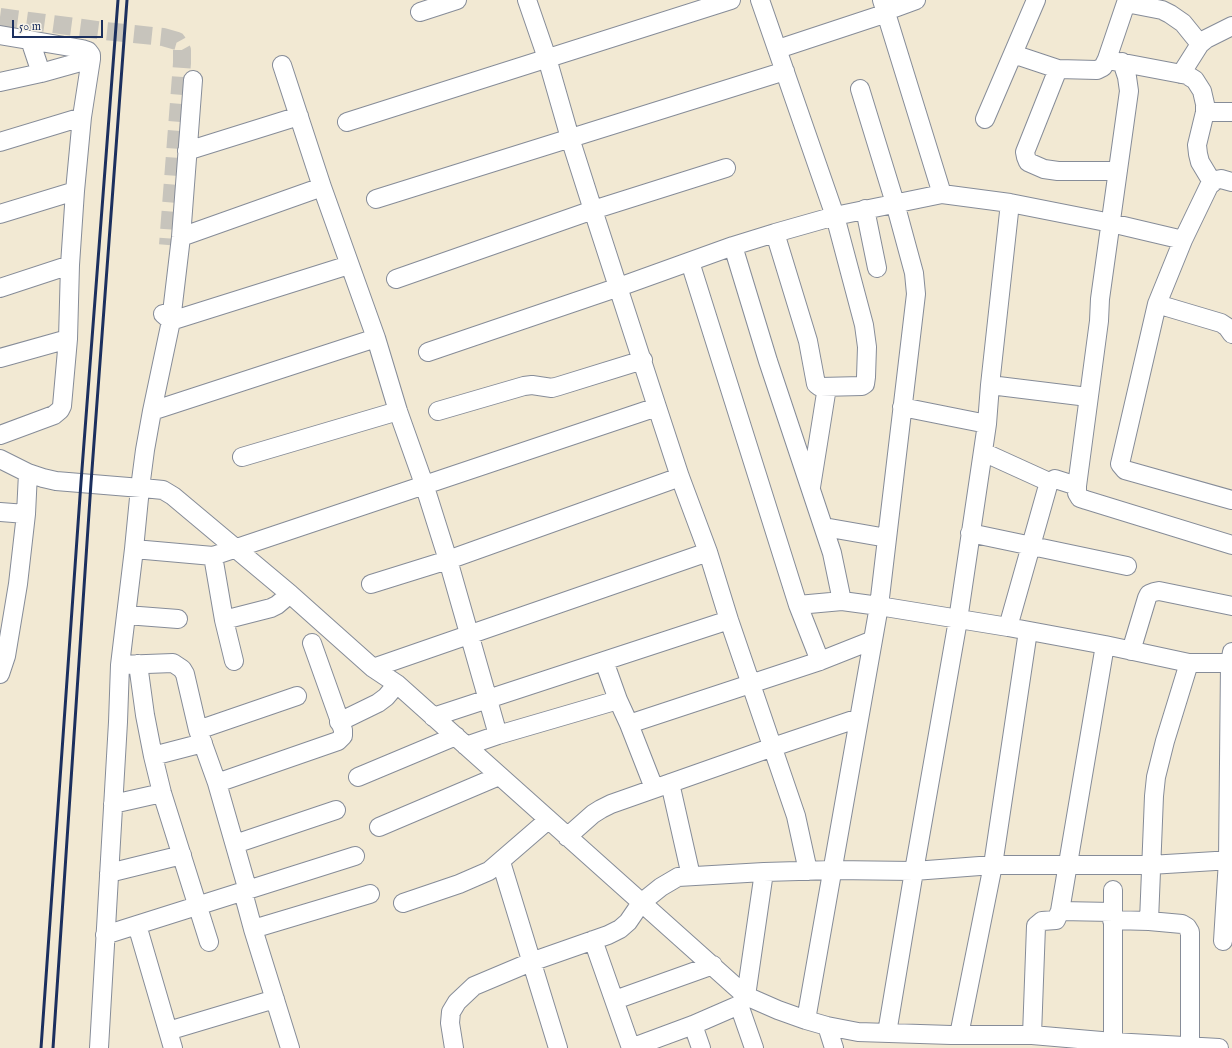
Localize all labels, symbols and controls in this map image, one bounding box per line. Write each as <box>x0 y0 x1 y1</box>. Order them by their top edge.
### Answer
scale bar <box>14 12 105 38</box>
text: 50 m <box>19 19 41 34</box>

